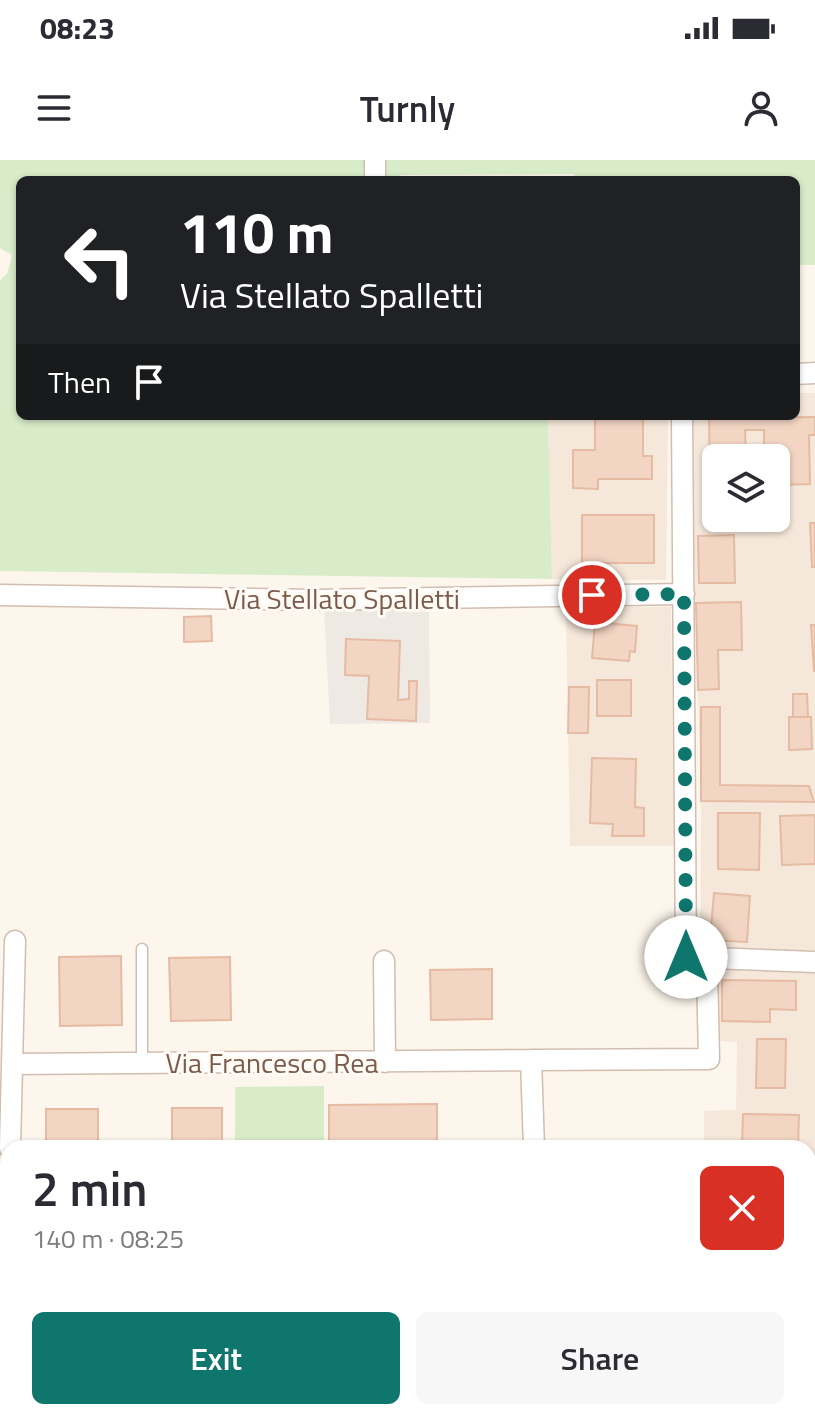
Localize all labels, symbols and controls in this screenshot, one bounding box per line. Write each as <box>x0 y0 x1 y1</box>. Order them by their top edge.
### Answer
text: 08:23 <box>40 5 115 51</box>
text: Turnly <box>360 81 455 136</box>
icon: menu <box>32 86 76 130</box>
icon: person <box>739 86 783 130</box>
text: 110 m <box>180 190 333 275</box>
icon: left <box>48 208 152 312</box>
text: Via Stellato Spalletti <box>180 267 483 322</box>
text: Then <box>48 359 111 405</box>
icon: arrive <box>127 360 171 404</box>
map controls <box>702 444 790 532</box>
button: layers <box>702 444 790 532</box>
pin <box>558 561 626 629</box>
icon: arrive <box>570 573 614 617</box>
street label: Via Stellato Spalletti <box>224 577 460 620</box>
position arrow <box>644 915 728 999</box>
street label: Via Francesco Rea <box>166 1041 378 1084</box>
text: 2 min <box>32 1152 147 1225</box>
button: close <box>700 1166 784 1250</box>
text: 140 m · 08:25 <box>32 1219 184 1258</box>
button: Exit <box>32 1312 400 1404</box>
button: Share <box>416 1312 784 1404</box>

